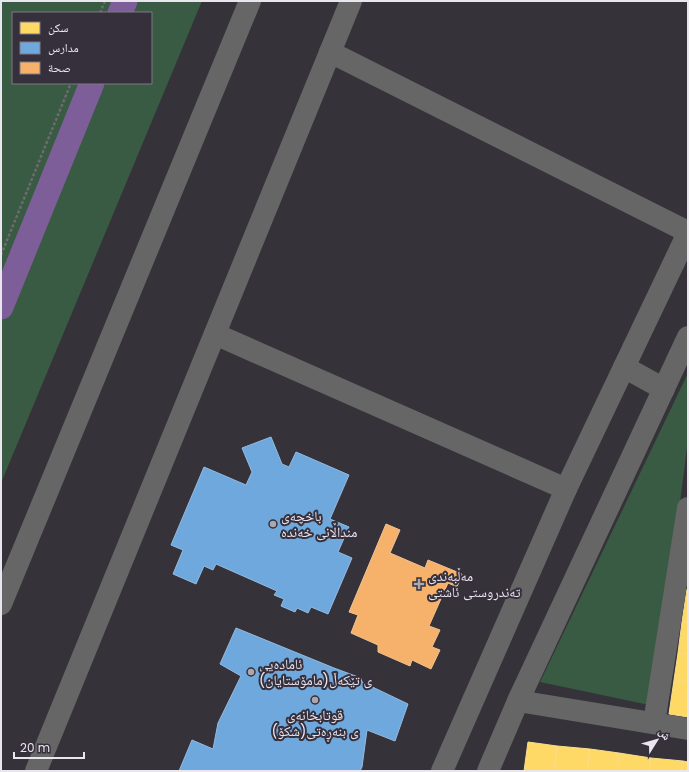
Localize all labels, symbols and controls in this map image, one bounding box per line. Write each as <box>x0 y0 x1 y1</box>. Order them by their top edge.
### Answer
legend <box>12 12 152 84</box>
text: سكن <box>48 19 69 36</box>
text: مدارس <box>48 39 79 56</box>
text: صحة <box>48 59 71 76</box>
place label: باخچەی منداڵانی خەندە <box>281 506 357 542</box>
marker: باخچەی منداڵانی خەندە <box>268 519 278 529</box>
place label: مەڵبەندی تەندروستی ئاشتی <box>428 566 521 602</box>
marker: مەڵبەندی تەندروستی ئاشتی <box>413 578 425 590</box>
place label: ئامادەیی (مامۆستایان)ی تێکەڵ <box>259 654 373 690</box>
marker: ئامادەیی (مامۆستایان)ی تێکەڵ <box>246 667 256 677</box>
marker: قوتابخانەی (شکۆ)ی بنەڕەتی <box>310 695 320 705</box>
place label: قوتابخانەی (شکۆ)ی بنەڕەتی <box>271 705 359 743</box>
north arrow <box>637 720 677 760</box>
text: ش <box>655 725 675 744</box>
scale bar <box>14 734 84 760</box>
text: 20 m <box>20 739 50 756</box>

